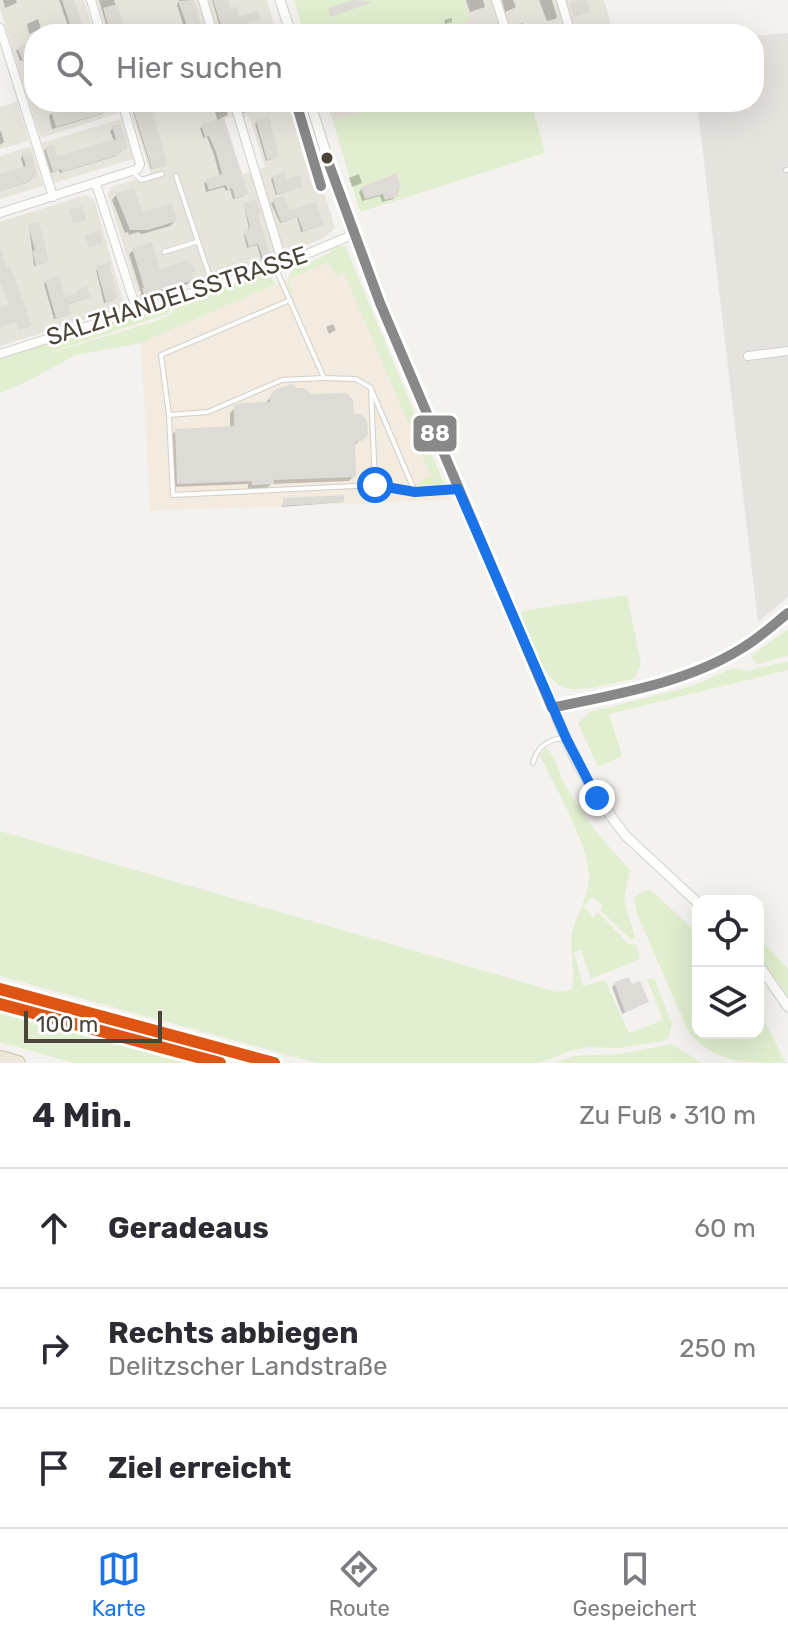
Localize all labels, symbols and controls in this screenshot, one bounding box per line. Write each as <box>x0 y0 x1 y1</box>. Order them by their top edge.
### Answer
search box <box>24 24 764 112</box>
icon: search <box>52 46 96 90</box>
text: Hier suchen <box>116 50 283 86</box>
unlabelled marker <box>319 150 335 166</box>
street label: SALZHANDELSSTRASSE <box>43 241 311 351</box>
line badge: 88 <box>412 414 458 453</box>
text: 88 <box>420 420 450 447</box>
route start <box>357 467 393 503</box>
route end <box>579 780 615 816</box>
map controls <box>692 895 764 1039</box>
button: locate <box>692 895 764 967</box>
button: layers <box>692 967 764 1039</box>
scale bar <box>24 1007 162 1043</box>
text: 100 m <box>36 1011 98 1038</box>
text: 4 Min. <box>32 1095 132 1136</box>
text: Zu Fuß · 310 m <box>579 1100 756 1131</box>
icon: ahead <box>32 1206 76 1250</box>
text: Geradeaus <box>108 1210 269 1246</box>
text: 60 m <box>694 1213 756 1244</box>
text: Rechts abbiegen <box>108 1315 358 1351</box>
icon: right <box>32 1326 76 1370</box>
text: 250 m <box>679 1333 756 1364</box>
text: Delitzscher Landstraße <box>108 1351 388 1382</box>
icon: arrive <box>32 1446 76 1490</box>
text: Ziel erreicht <box>108 1450 291 1486</box>
tab: Karte <box>91 1547 146 1622</box>
tab: Route <box>329 1547 390 1622</box>
tab: Gespeichert <box>572 1547 697 1622</box>

